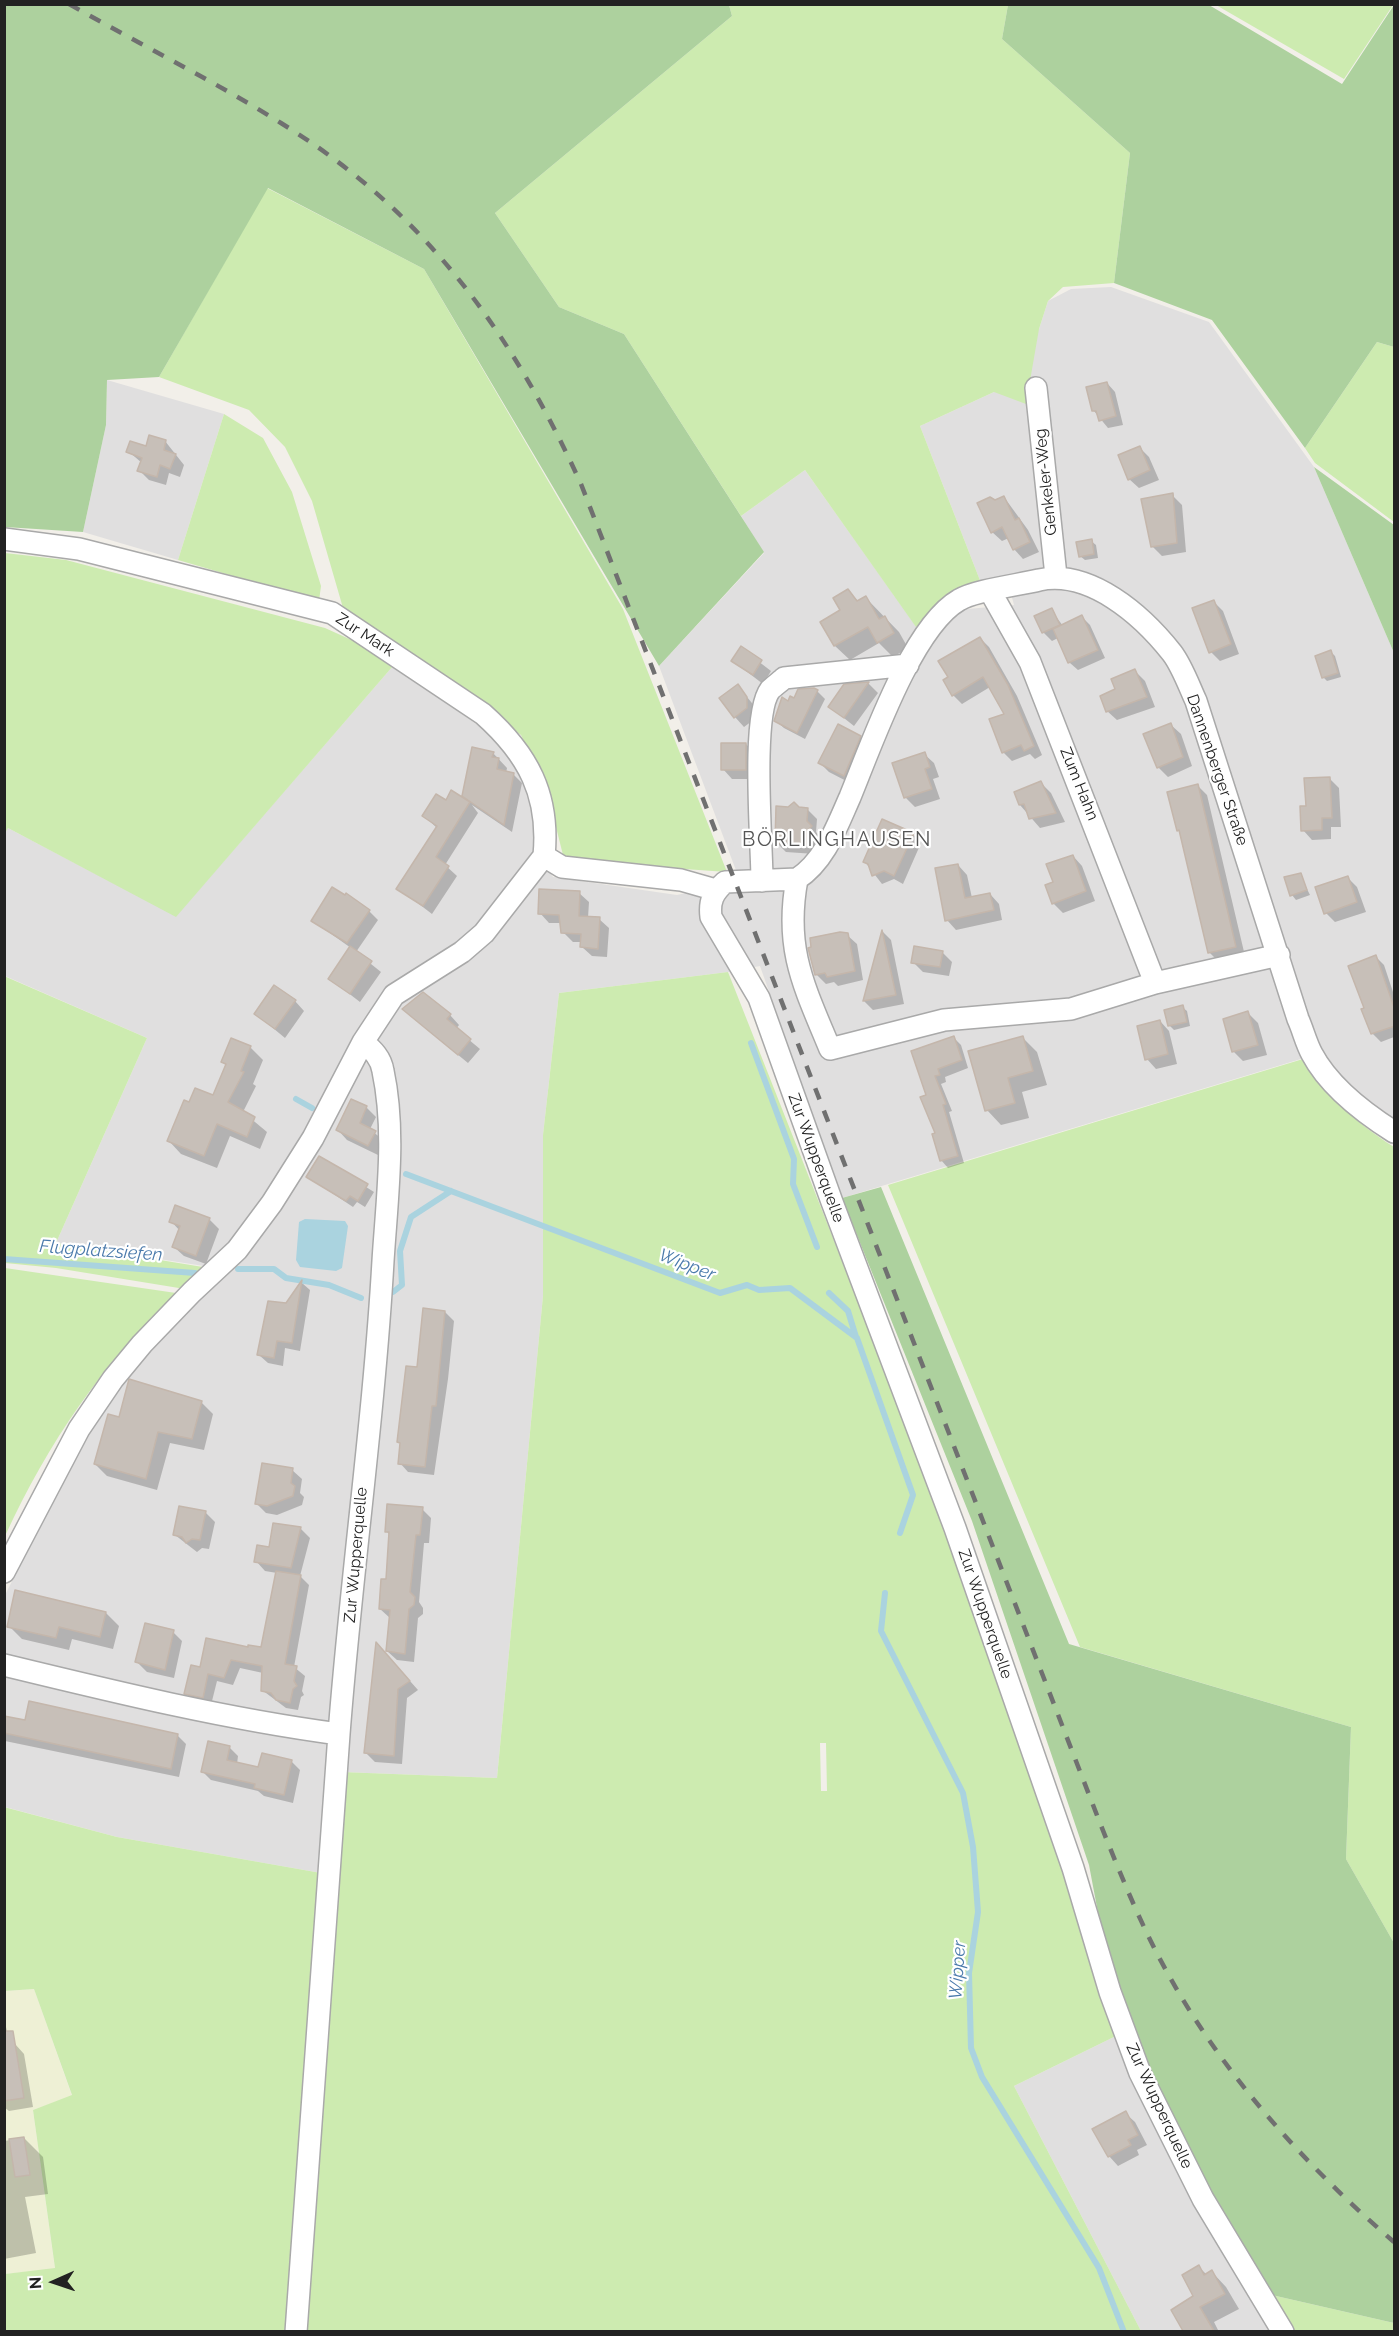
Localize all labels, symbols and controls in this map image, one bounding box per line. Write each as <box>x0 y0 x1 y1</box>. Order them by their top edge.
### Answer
street label: Genkeler-Weg <box>1031 428 1061 536</box>
street label: Zur Mark <box>332 609 398 661</box>
street label: Dannenberger Straße <box>1182 692 1252 848</box>
street label: Zum Hahn <box>1056 745 1102 823</box>
district label: BÖRLINGHAUSEN <box>742 828 932 852</box>
street label: Zur Wupperquelle <box>784 1091 848 1225</box>
water label: Flugplatzsiefen <box>39 1236 163 1266</box>
water label: Wipper <box>656 1244 718 1286</box>
street label: Zur Wupperquelle <box>341 1486 371 1624</box>
street label: Zur Wupperquelle <box>954 1547 1016 1681</box>
water label: Wipper <box>945 1940 971 2000</box>
street label: Zur Wupperquelle <box>1122 2040 1196 2172</box>
north arrow <box>24 2252 84 2312</box>
text: N <box>26 2276 45 2290</box>

